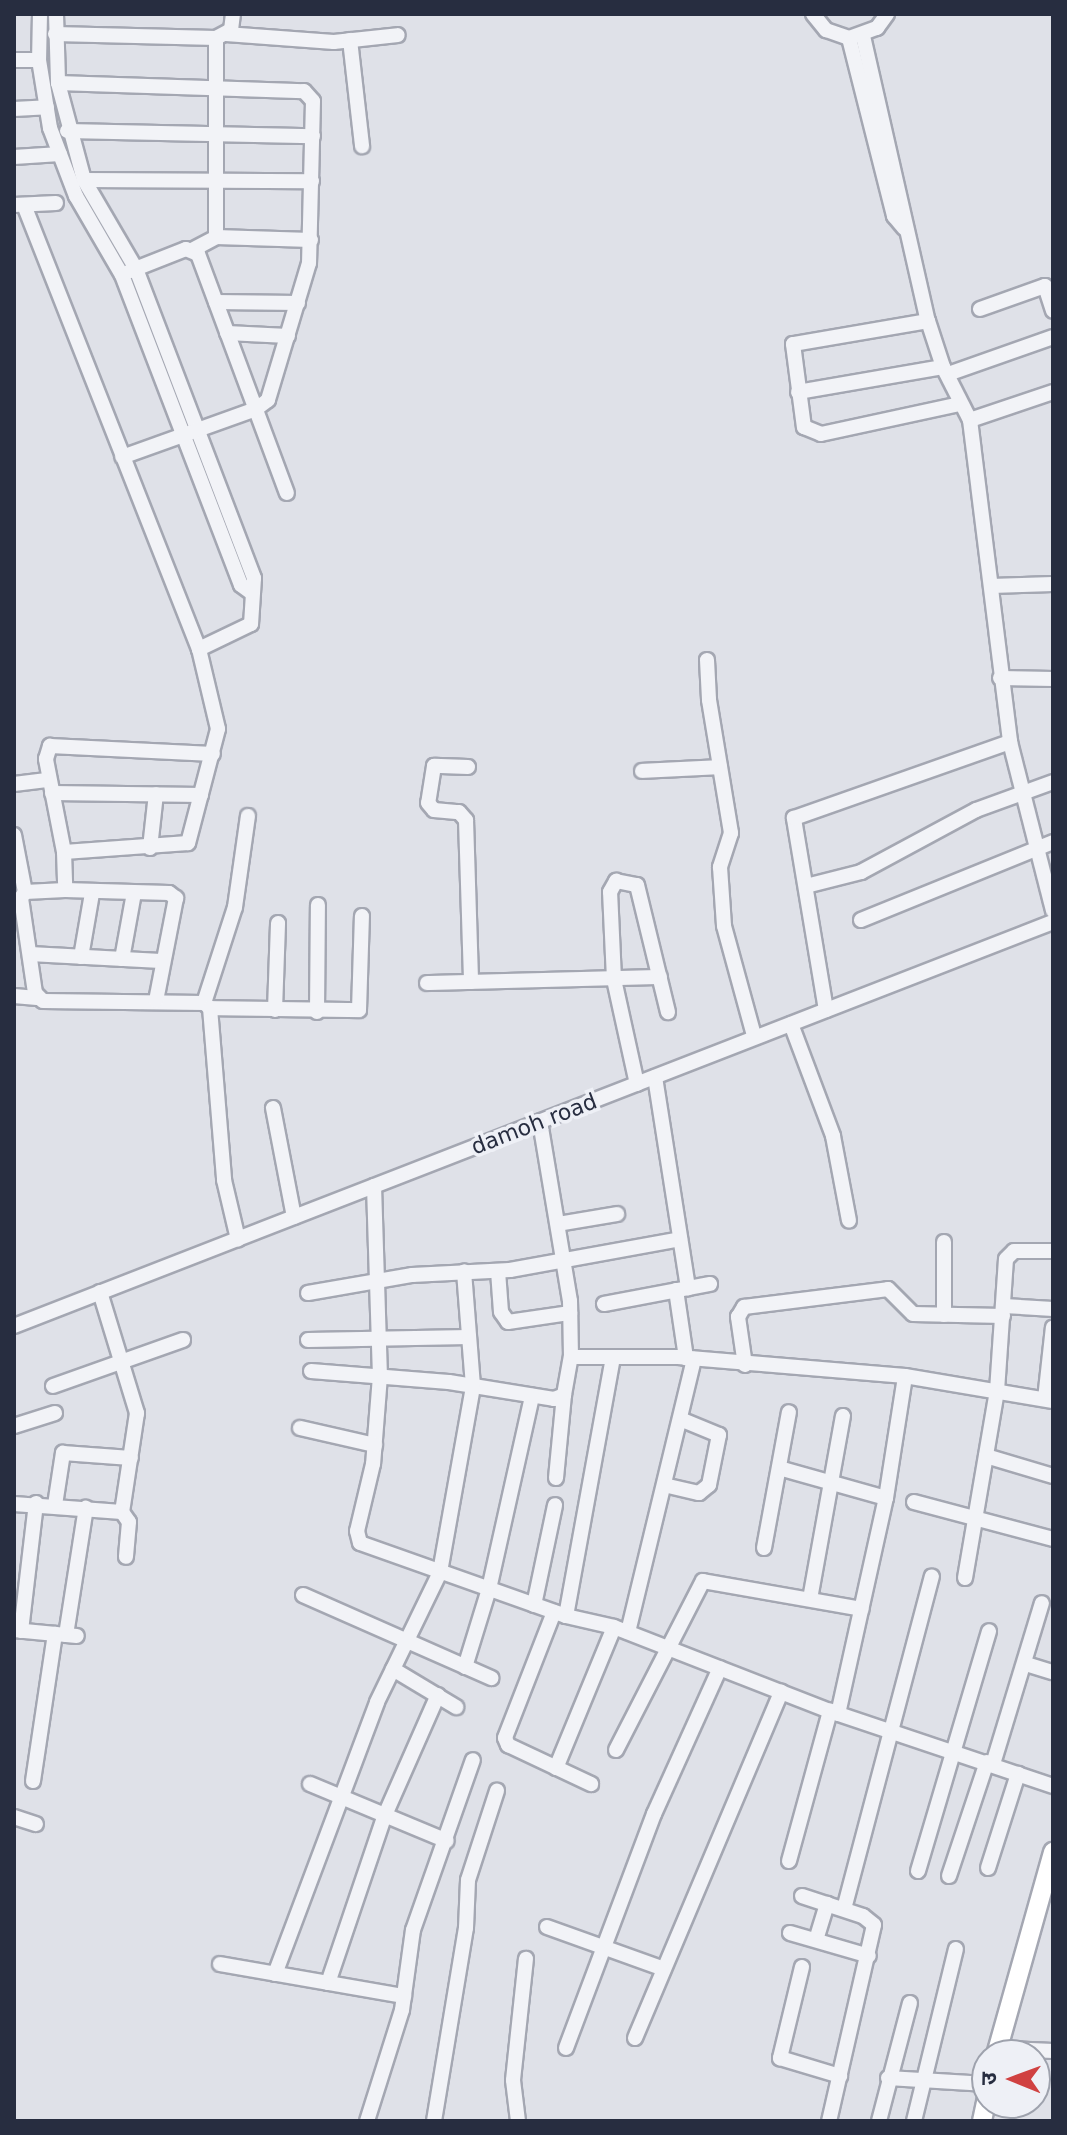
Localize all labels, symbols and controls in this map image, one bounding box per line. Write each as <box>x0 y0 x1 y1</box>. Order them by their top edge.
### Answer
street label: damoh road <box>467 1088 601 1160</box>
north arrow <box>971 2039 1051 2119</box>
text: उ <box>976 2072 1001 2085</box>

